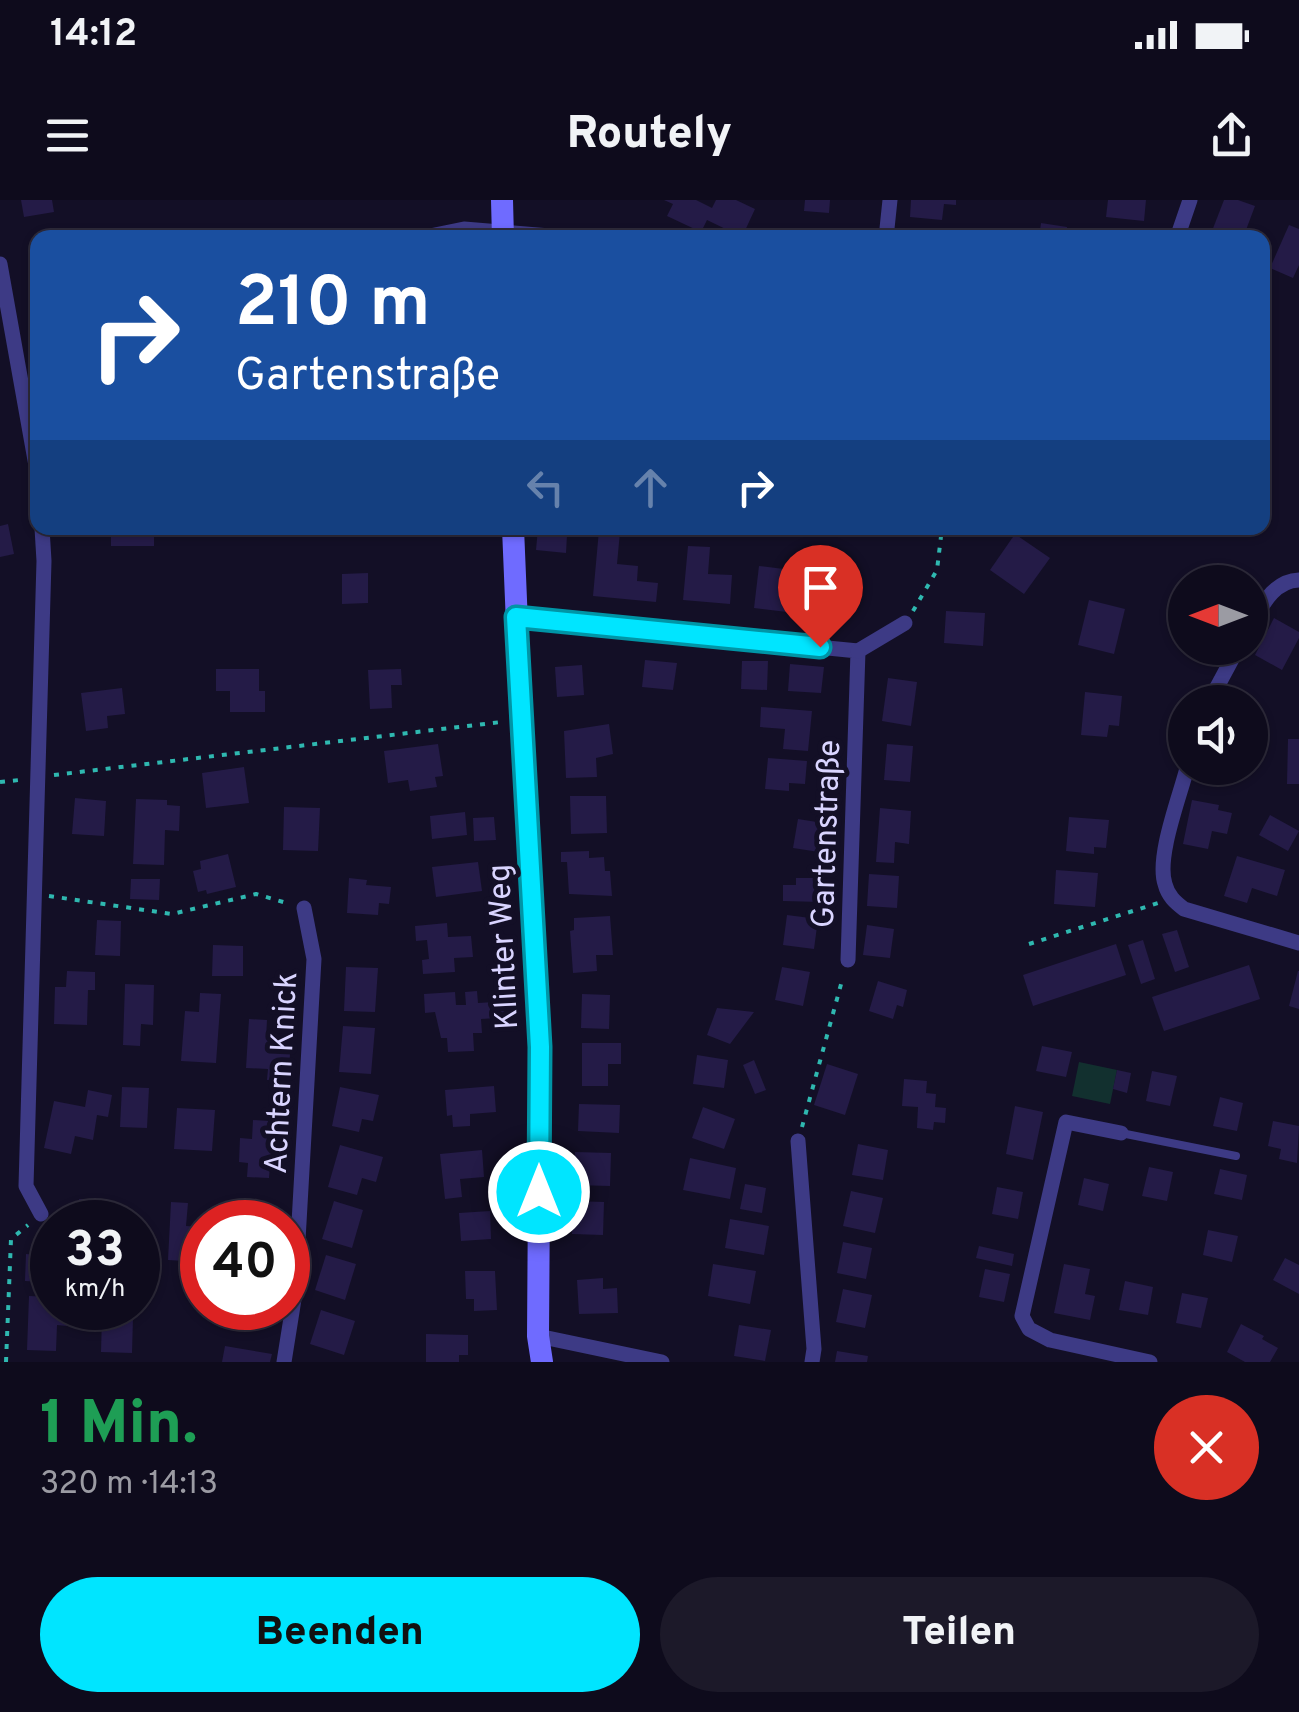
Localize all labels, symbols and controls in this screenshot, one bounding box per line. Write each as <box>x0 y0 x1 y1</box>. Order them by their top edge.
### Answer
text: 14:12 <box>50 11 137 60</box>
text: Routely <box>567 107 732 164</box>
icon: menu <box>40 108 95 163</box>
icon: share <box>1204 108 1259 163</box>
text: 210 m <box>235 262 431 351</box>
icon: right <box>70 270 200 400</box>
text: Gartenstraße <box>235 349 500 406</box>
icon: left <box>518 460 573 515</box>
icon: ahead <box>623 460 678 515</box>
icon: right <box>728 460 783 515</box>
pin <box>778 545 863 648</box>
icon: arrive <box>793 560 848 615</box>
north arrow <box>1168 565 1268 665</box>
map controls <box>1168 565 1268 785</box>
button: sound <box>1168 685 1268 785</box>
street label: Gartenstraße <box>805 739 851 929</box>
street label: Klinter Weg <box>481 863 529 1031</box>
street label: Achtern Knick <box>258 971 308 1175</box>
position arrow <box>487 1140 591 1244</box>
speed limit sign: 40 <box>180 1200 310 1330</box>
text: 33 <box>65 1221 125 1284</box>
text: km/h <box>65 1274 125 1306</box>
text: 1 Min. <box>40 1389 198 1465</box>
button: close <box>1154 1395 1259 1500</box>
text: 320 m · 14:13 <box>40 1465 218 1505</box>
button: Beenden <box>40 1577 640 1692</box>
button: Teilen <box>660 1577 1259 1692</box>

